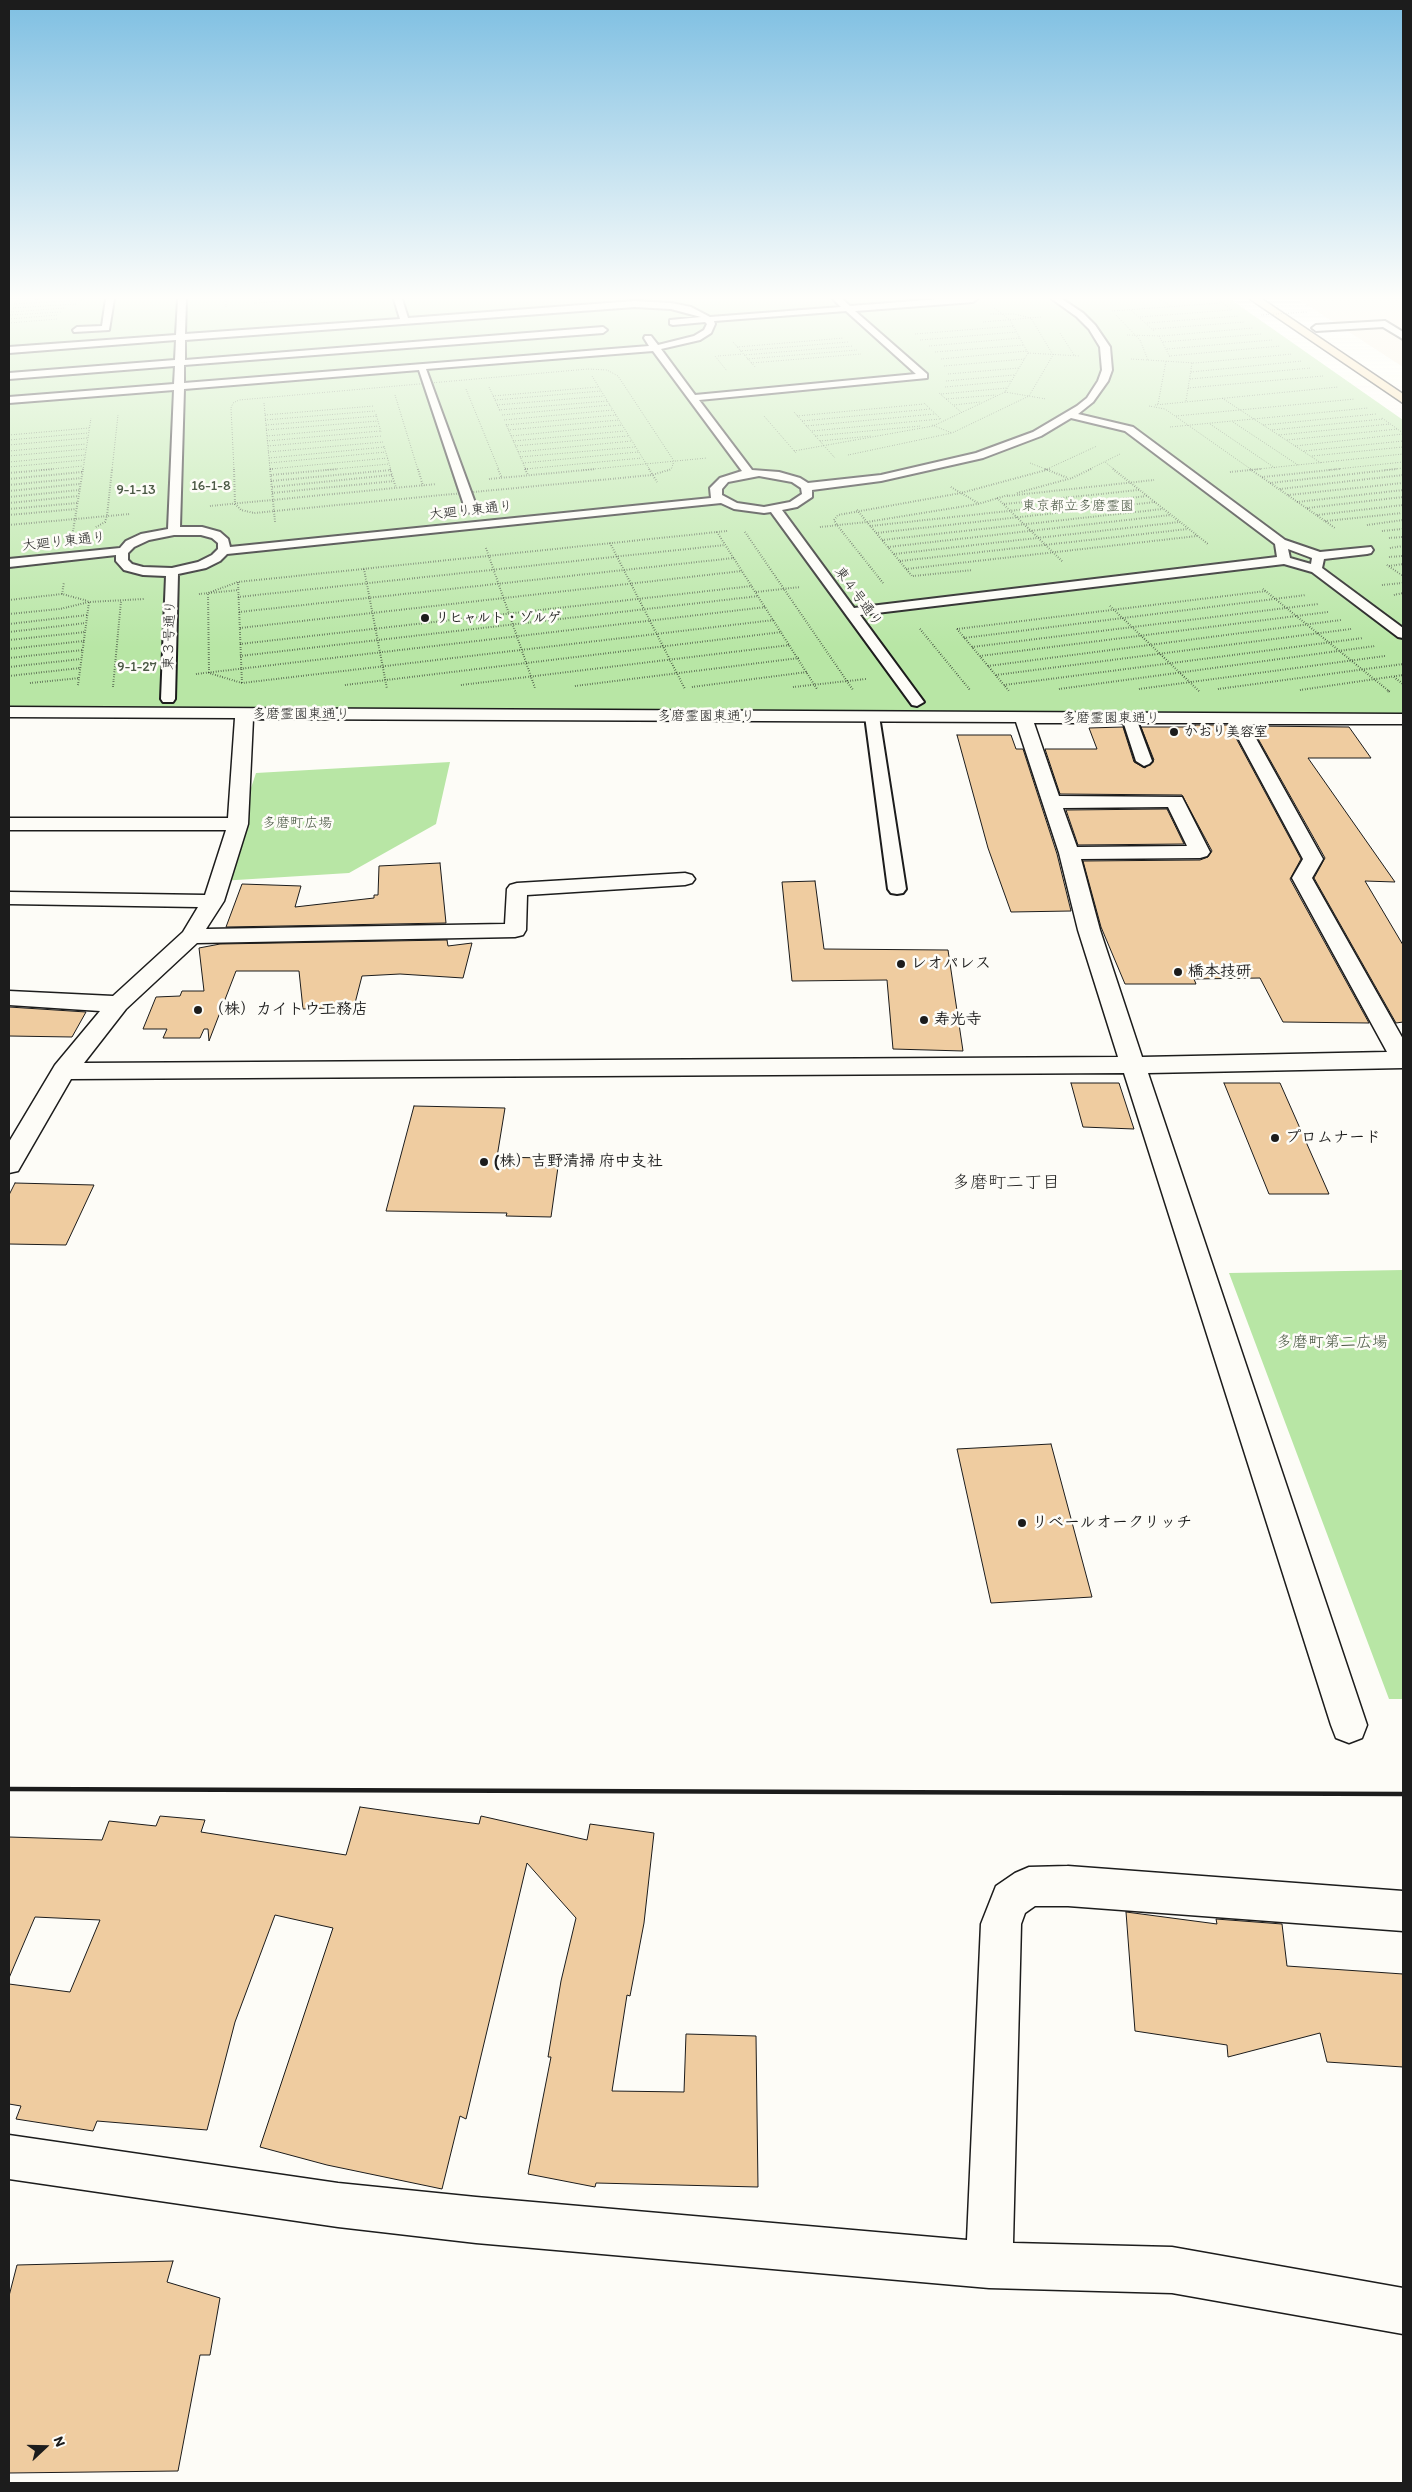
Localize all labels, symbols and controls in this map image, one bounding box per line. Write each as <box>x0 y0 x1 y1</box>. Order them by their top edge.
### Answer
park label: 16-1-8 <box>191 478 231 494</box>
park label: 9-1-13 <box>116 482 156 498</box>
street label: 大廻り東通り <box>428 498 514 524</box>
park label: 東京都立多磨霊園 <box>1022 498 1134 514</box>
street label: 大廻り東通り <box>21 529 107 555</box>
street label: 東４号通り <box>831 564 885 630</box>
street label: 東３号通り <box>160 600 180 670</box>
place label: リヒャルト・ゾルゲ <box>435 610 561 626</box>
marker: リヒャルト・ゾルゲ <box>419 612 431 624</box>
park label: 9-1-27 <box>117 659 157 675</box>
street label: 多磨霊園東通り <box>252 706 350 722</box>
street label: 多磨霊園東通り <box>657 708 755 724</box>
street label: 多磨霊園東通り <box>1062 710 1160 726</box>
place label: かおり美容室 <box>1184 724 1268 740</box>
marker: かおり美容室 <box>1168 726 1180 738</box>
park label: 多磨町広場 <box>262 815 332 831</box>
place label: レオパレス <box>911 954 991 974</box>
marker: レオパレス <box>895 958 907 970</box>
place label: 橋本技研 <box>1188 962 1252 982</box>
marker: 橋本技研 <box>1172 966 1184 978</box>
place label: （株）カイトウ工務店 <box>208 1000 368 1020</box>
marker: （株）カイトウ工務店 <box>192 1004 204 1016</box>
place label: 寿光寺 <box>934 1010 982 1030</box>
marker: 寿光寺 <box>918 1014 930 1026</box>
place label: プロムナード <box>1285 1128 1381 1148</box>
marker: プロムナード <box>1269 1132 1281 1144</box>
place label: (株）吉野清掃 府中支社 <box>494 1152 663 1172</box>
marker: (株）吉野清掃 府中支社 <box>478 1156 490 1168</box>
district label: 多磨町二丁目 <box>952 1172 1060 1194</box>
park label: 多磨町第二広場 <box>1276 1333 1388 1353</box>
place label: リベールオークリッチ <box>1032 1513 1192 1533</box>
marker: リベールオークリッチ <box>1016 1517 1028 1529</box>
north arrow <box>20 2422 70 2472</box>
text: N <box>50 2434 69 2449</box>

